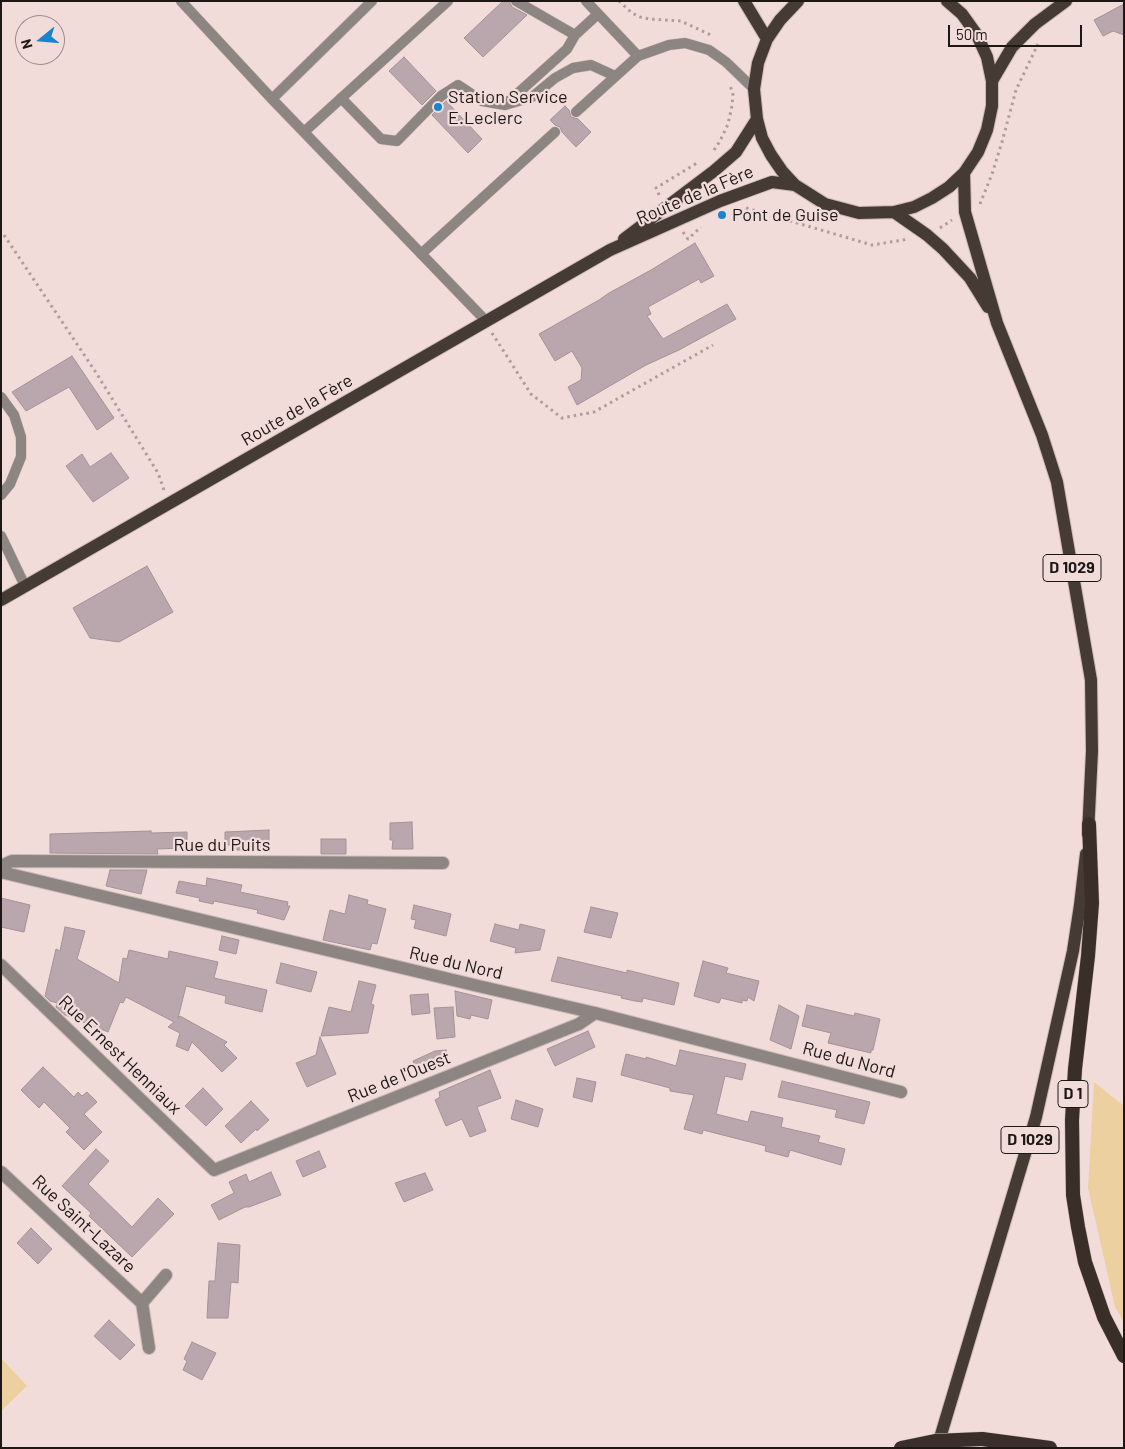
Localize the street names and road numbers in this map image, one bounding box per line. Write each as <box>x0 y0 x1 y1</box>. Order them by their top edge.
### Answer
street label: Route de la Fère <box>633 161 757 229</box>
street label: Route de la Fère <box>237 369 357 451</box>
road number: D 1029 <box>1043 554 1101 582</box>
street label: Rue du Puits <box>173 834 271 856</box>
street label: Rue du Nord <box>407 942 505 984</box>
street label: Rue Ernest Henniaux <box>54 991 186 1119</box>
street label: Rue du Nord <box>800 1037 898 1083</box>
street label: Rue de l'Ouest <box>344 1047 454 1107</box>
road number: D 1 <box>1058 1080 1088 1108</box>
road number: D 1029 <box>1001 1126 1059 1154</box>
street label: Rue Saint-Lazare <box>28 1170 140 1278</box>

